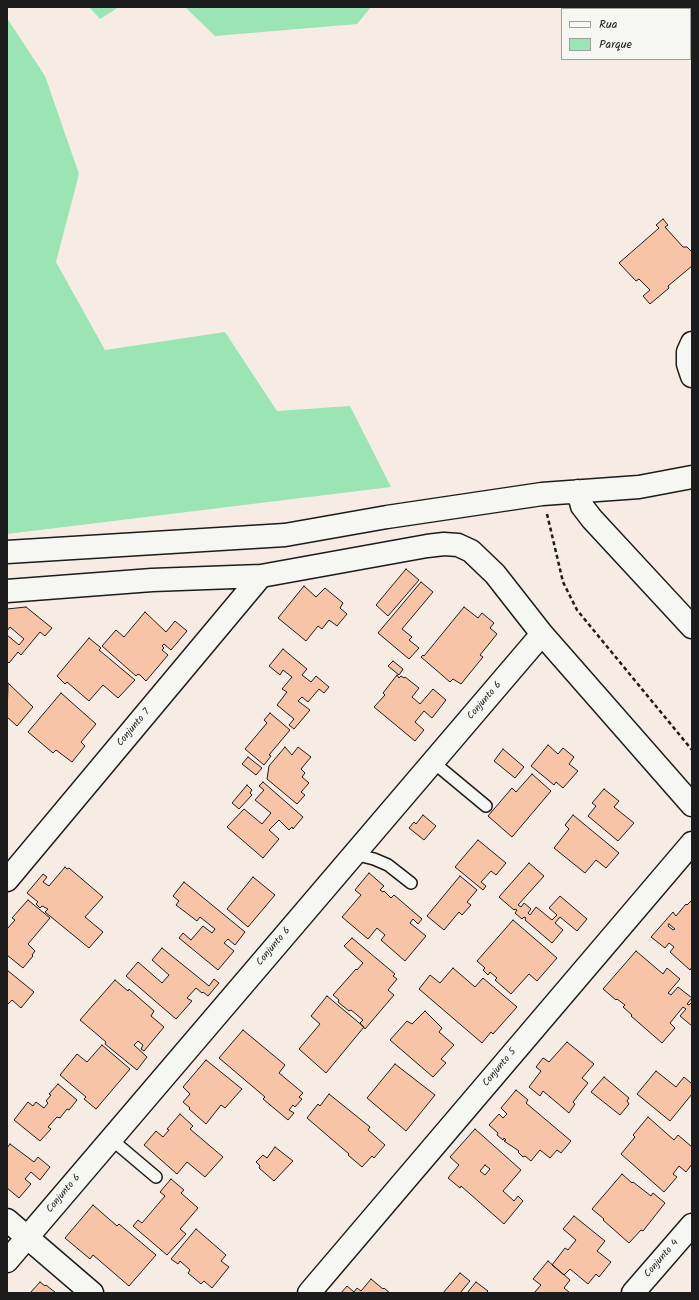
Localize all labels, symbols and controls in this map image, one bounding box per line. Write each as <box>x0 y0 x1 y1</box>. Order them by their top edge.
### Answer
legend <box>561 8 691 60</box>
text: Rua <box>599 15 617 34</box>
text: Parque <box>599 35 632 54</box>
street label: Conjunto 6 <box>465 680 505 722</box>
street label: Conjunto 7 <box>115 707 153 749</box>
street label: Conjunto 6 <box>254 925 294 969</box>
street label: Conjunto 5 <box>481 1046 519 1090</box>
street label: Conjunto 6 <box>44 1172 84 1216</box>
street label: Conjunto 4 <box>642 1238 682 1280</box>

